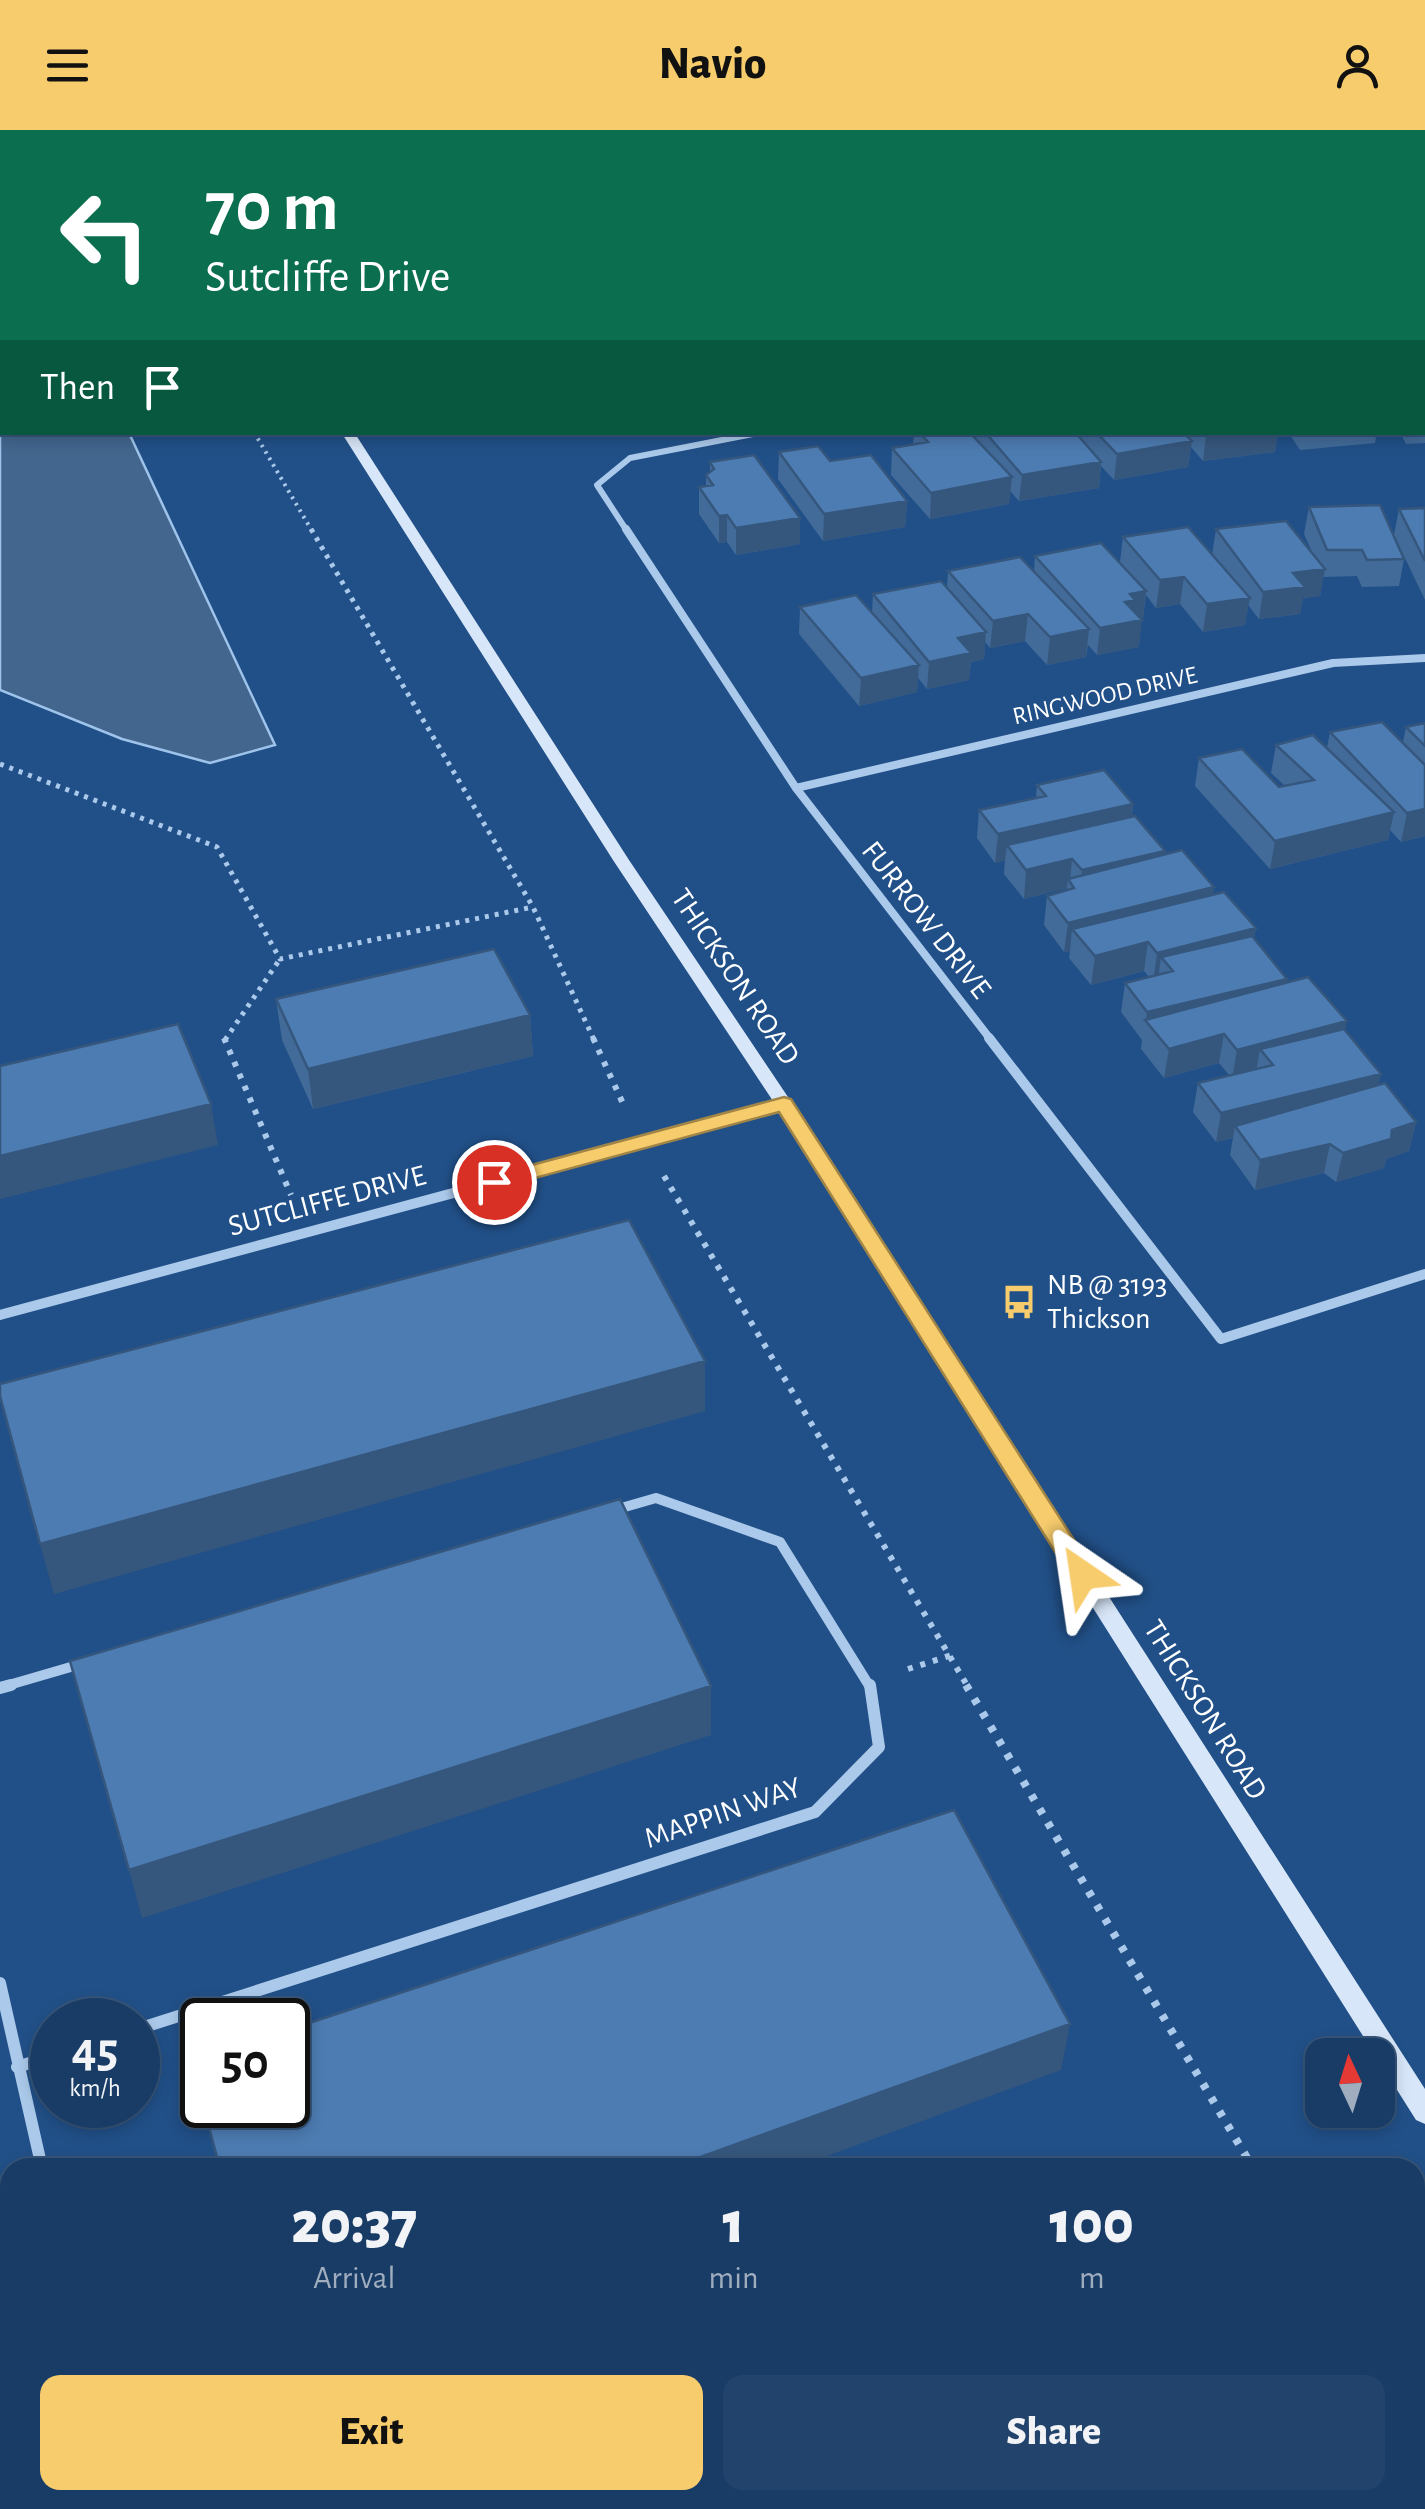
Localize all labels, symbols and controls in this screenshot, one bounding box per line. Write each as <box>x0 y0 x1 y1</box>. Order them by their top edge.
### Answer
icon: menu <box>40 38 95 93</box>
icon: person <box>1330 38 1385 93</box>
text: Navio <box>659 42 766 87</box>
icon: left <box>40 170 170 300</box>
text: 70 m <box>205 173 339 243</box>
text: Sutcliffe Drive <box>205 255 450 300</box>
icon: arrive <box>135 360 190 415</box>
text: Then <box>40 369 115 407</box>
street label: RINGWOOD DRIVE <box>1010 663 1200 729</box>
street label: FURROW DRIVE <box>856 836 996 1004</box>
street label: THICKSON ROAD <box>665 884 805 1070</box>
pin <box>452 1140 537 1225</box>
icon: arrive <box>467 1155 522 1210</box>
street label: SUTCLIFFE DRIVE <box>225 1160 429 1242</box>
place label: NB @ 3193 Thickson <box>1047 1270 1167 1334</box>
bus stop icon: NB @ 3193 Thickson <box>1000 1283 1038 1321</box>
position arrow <box>1031 1523 1135 1627</box>
street label: THICKSON ROAD <box>1138 1615 1272 1805</box>
street label: MAPPIN WAY <box>641 1772 805 1854</box>
speed limit sign: 50 <box>180 1998 310 2128</box>
text: 45 <box>72 2026 118 2076</box>
north arrow <box>1305 2038 1395 2128</box>
map controls <box>1305 2038 1395 2128</box>
text: km/h <box>69 2076 121 2101</box>
text: 20:37 <box>291 2194 417 2254</box>
text: 1 <box>722 2194 745 2254</box>
text: 100 <box>1050 2194 1134 2254</box>
text: Arrival <box>313 2262 395 2294</box>
text: min <box>709 2262 758 2294</box>
text: m <box>1079 2262 1105 2294</box>
button: Exit <box>40 2375 703 2490</box>
button: Share <box>723 2375 1385 2490</box>

